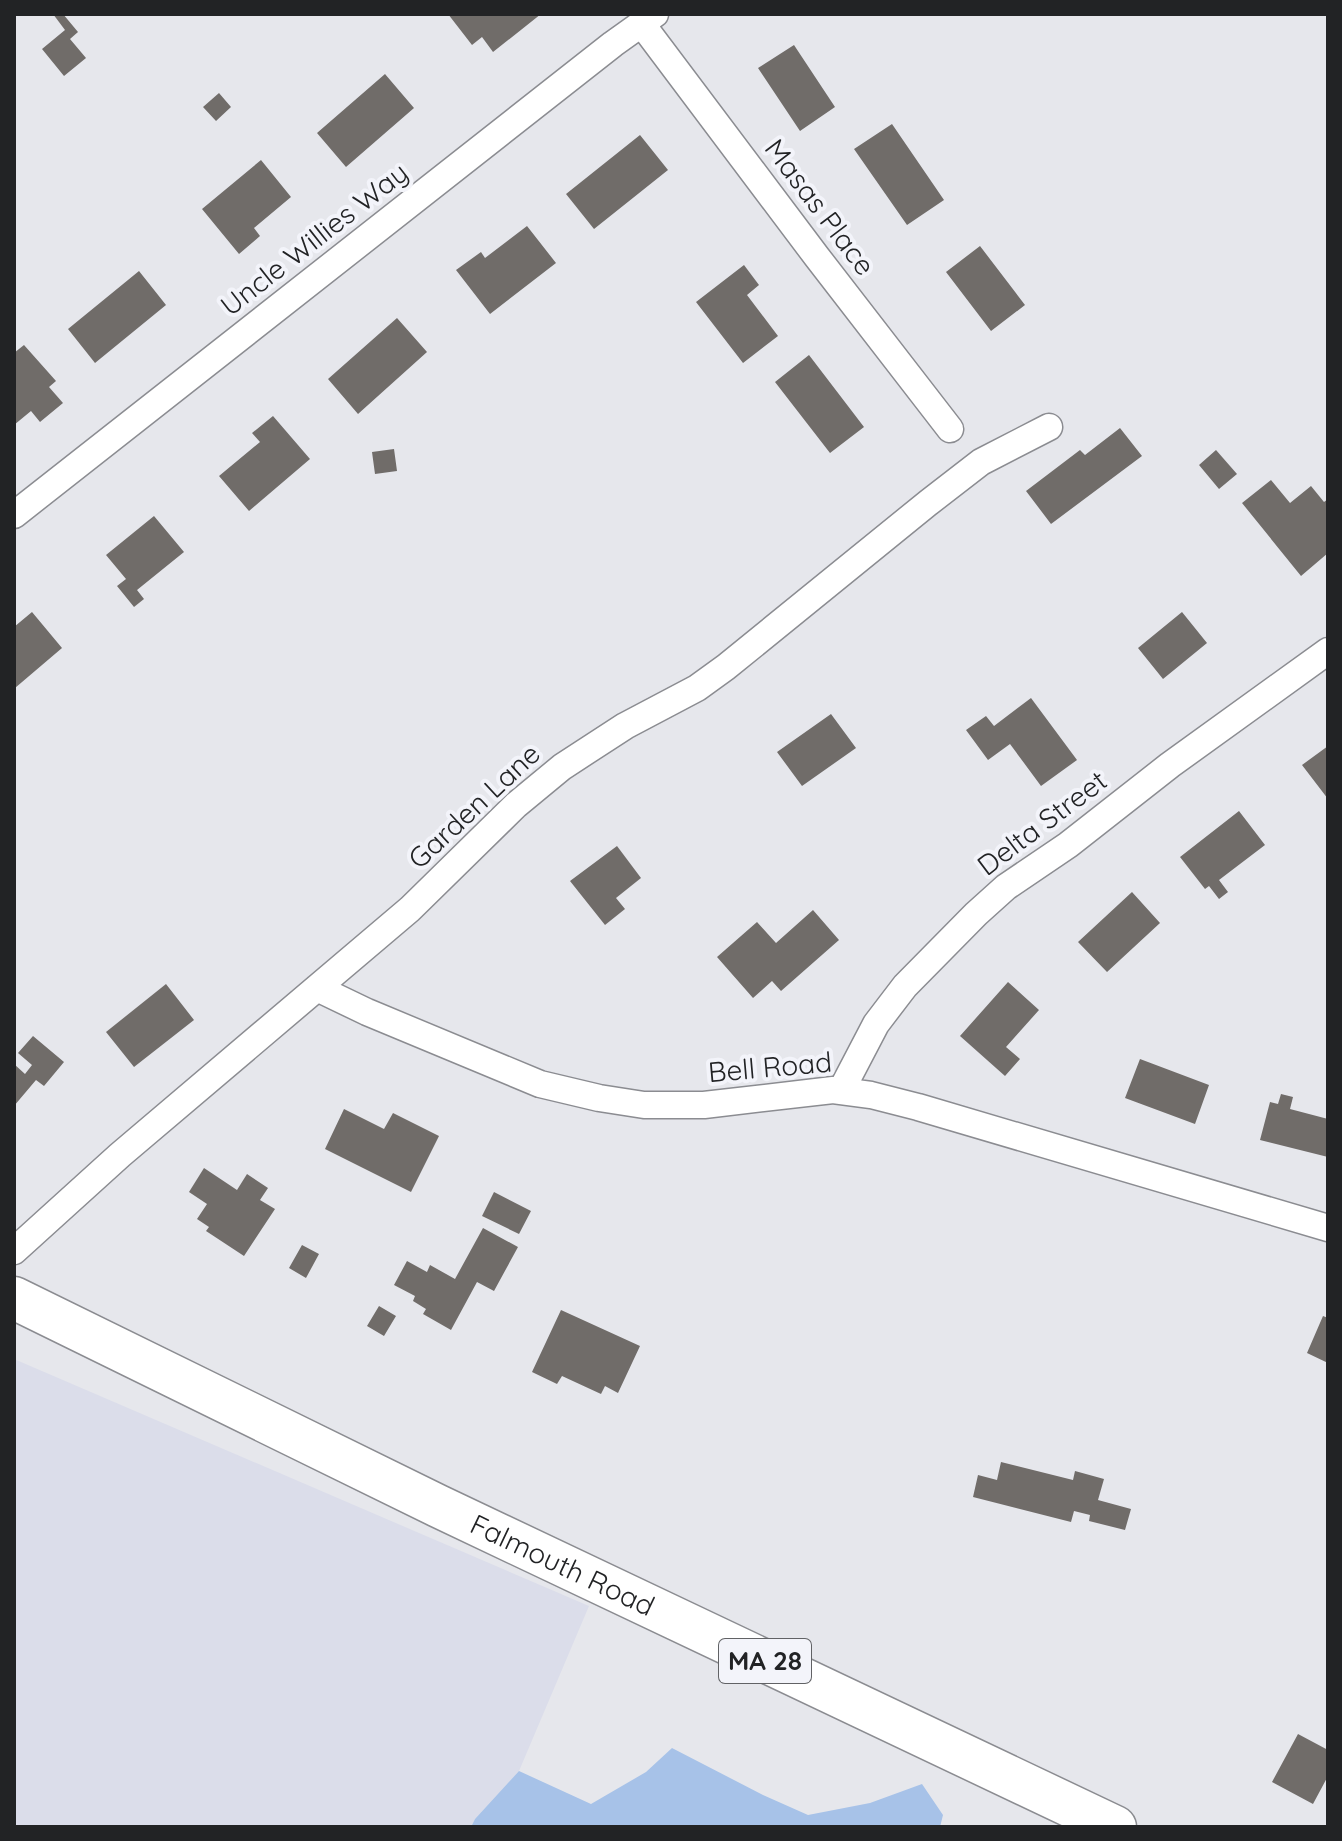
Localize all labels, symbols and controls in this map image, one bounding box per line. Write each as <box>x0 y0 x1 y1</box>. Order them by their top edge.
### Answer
street label: Masas Place <box>758 132 883 282</box>
street label: Uncle Willies Way <box>213 154 414 323</box>
street label: Garden Lane <box>400 736 547 876</box>
street label: Delta Street <box>970 763 1113 883</box>
street label: Bell Road <box>707 1044 833 1089</box>
street label: Falmouth Road <box>465 1506 660 1623</box>
road number: MA 28 <box>719 1639 811 1683</box>

